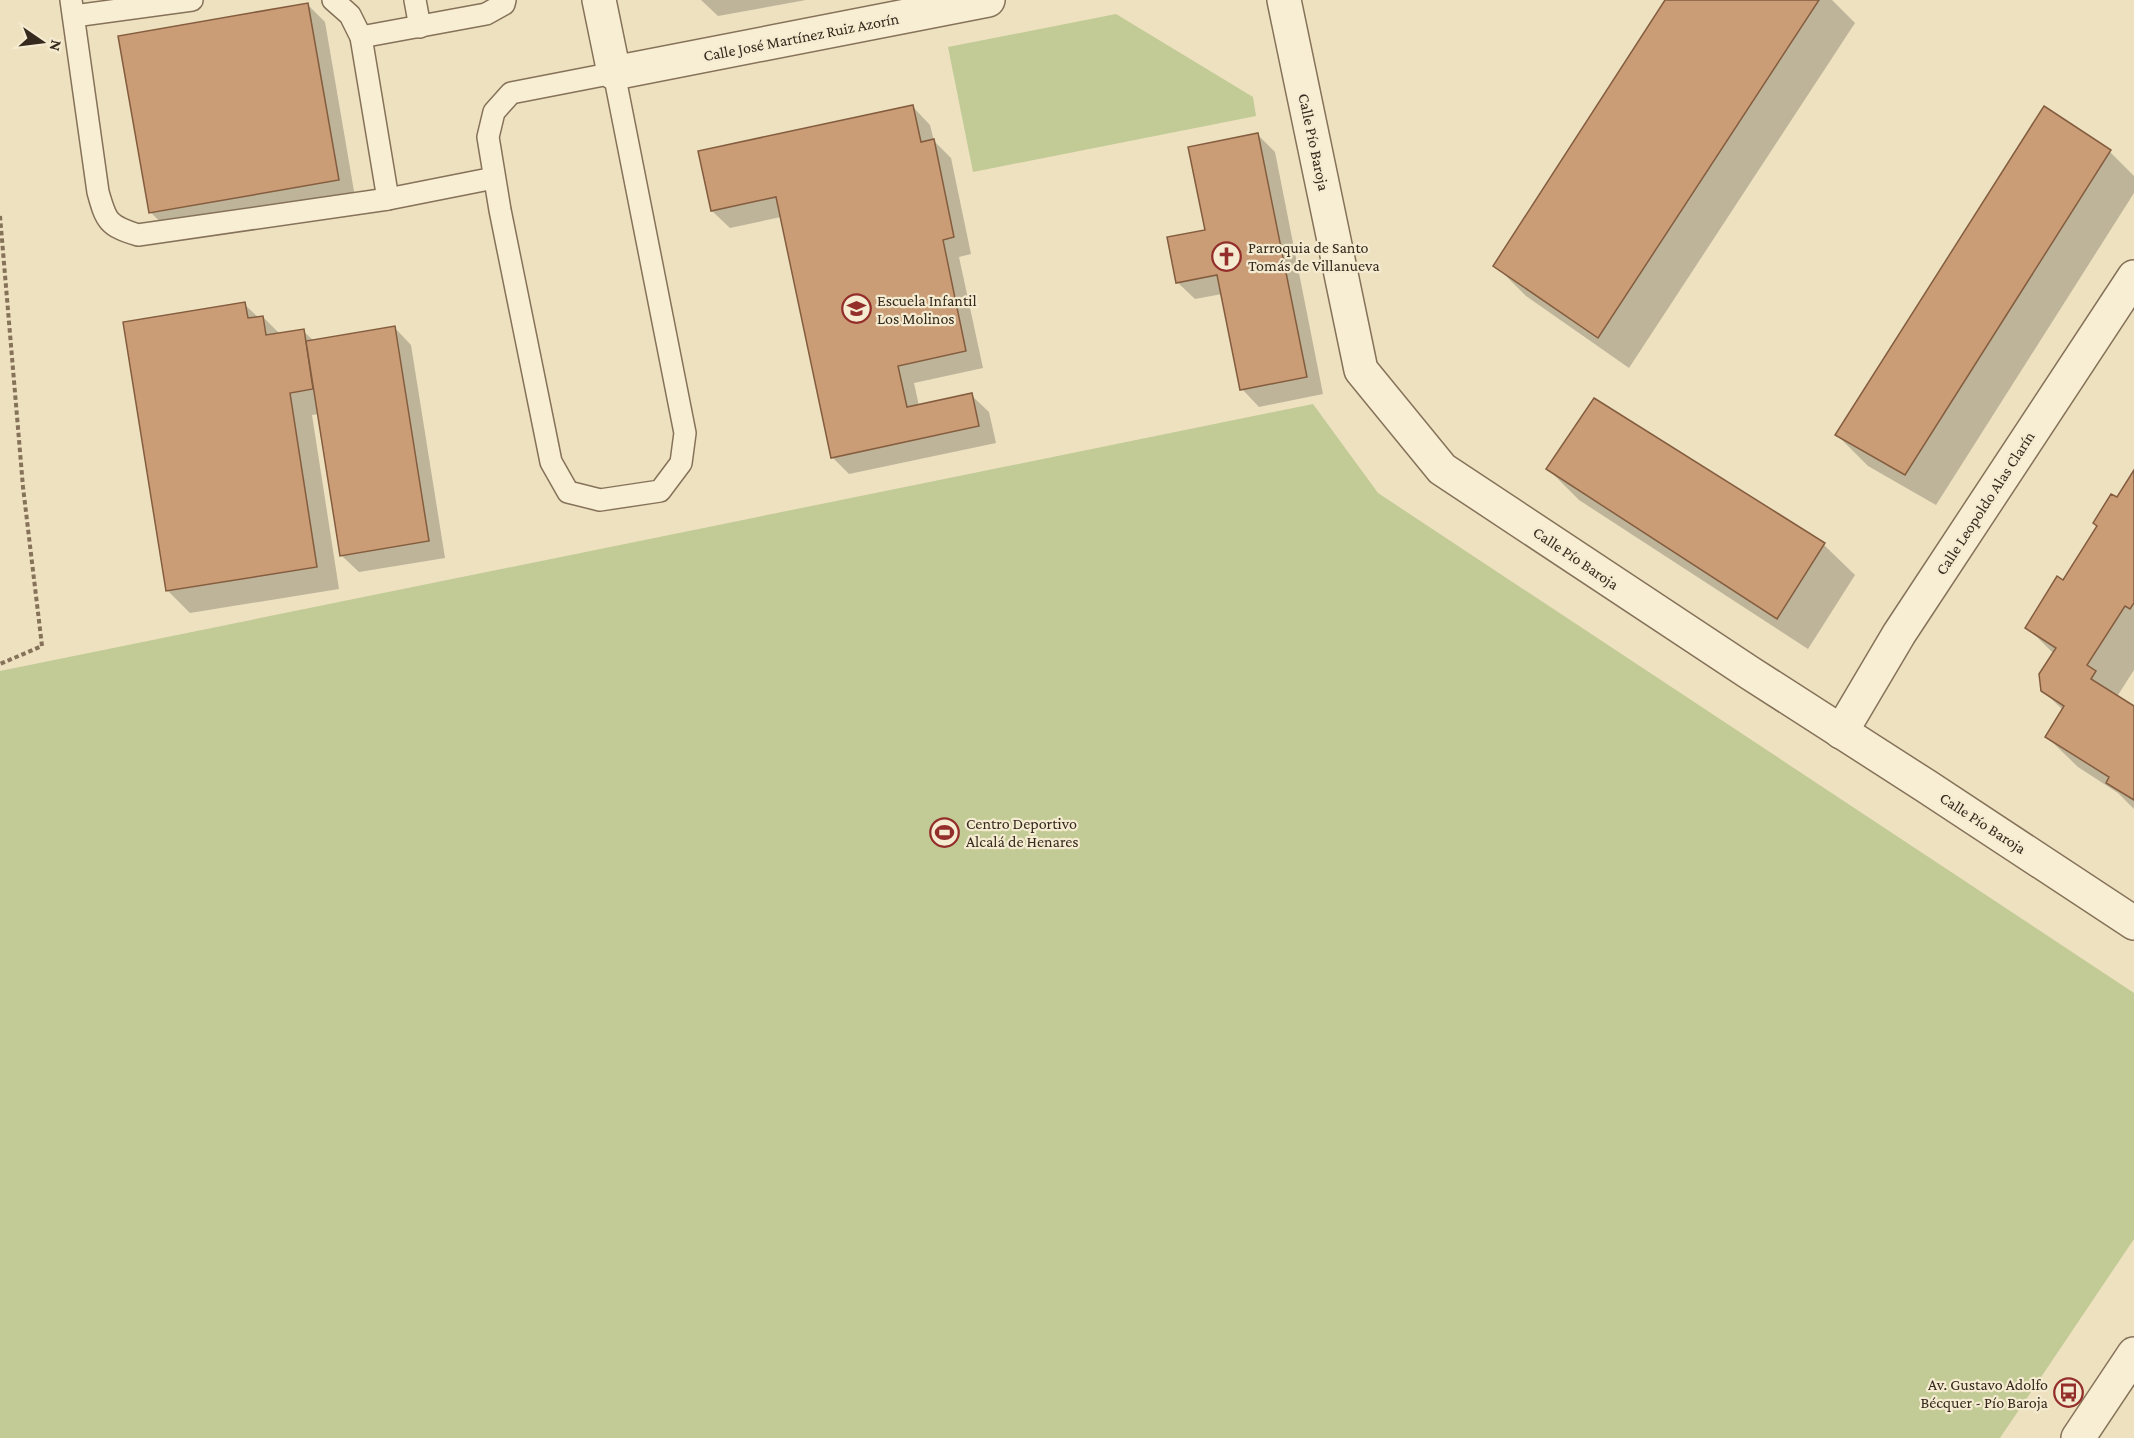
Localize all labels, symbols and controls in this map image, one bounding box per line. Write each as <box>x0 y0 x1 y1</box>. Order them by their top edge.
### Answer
street label: Calle José Martínez Ruiz Azorín <box>702 10 901 65</box>
north arrow <box>12 12 72 72</box>
text: N <box>46 38 66 53</box>
street label: Calle Pío Baroja <box>1294 92 1333 193</box>
place label: Parroquia de Santo Tomás de Villanueva <box>1248 239 1380 274</box>
church icon: Parroquia de Santo Tomás de Villanueva <box>1211 240 1243 272</box>
place label: Escuela Infantil Los Molinos <box>877 292 977 327</box>
school or university icon: Escuela Infantil Los Molinos <box>840 293 872 325</box>
street label: Calle Leopoldo Alas Clarín <box>1932 428 2039 578</box>
street label: Calle Pío Baroja <box>1530 523 1622 594</box>
street label: Calle Pío Baroja <box>1936 789 2030 858</box>
place label: Centro Deportivo Alcalá de Henares <box>966 815 1079 850</box>
sports icon: Centro Deportivo Alcalá de Henares <box>929 816 961 848</box>
place label: Av. Gustavo Adolfo Bécquer - Pío Baroja <box>1920 1376 2049 1412</box>
bus stop icon: Av. Gustavo Adolfo Bécquer - Pío Baroja <box>2053 1377 2085 1409</box>

